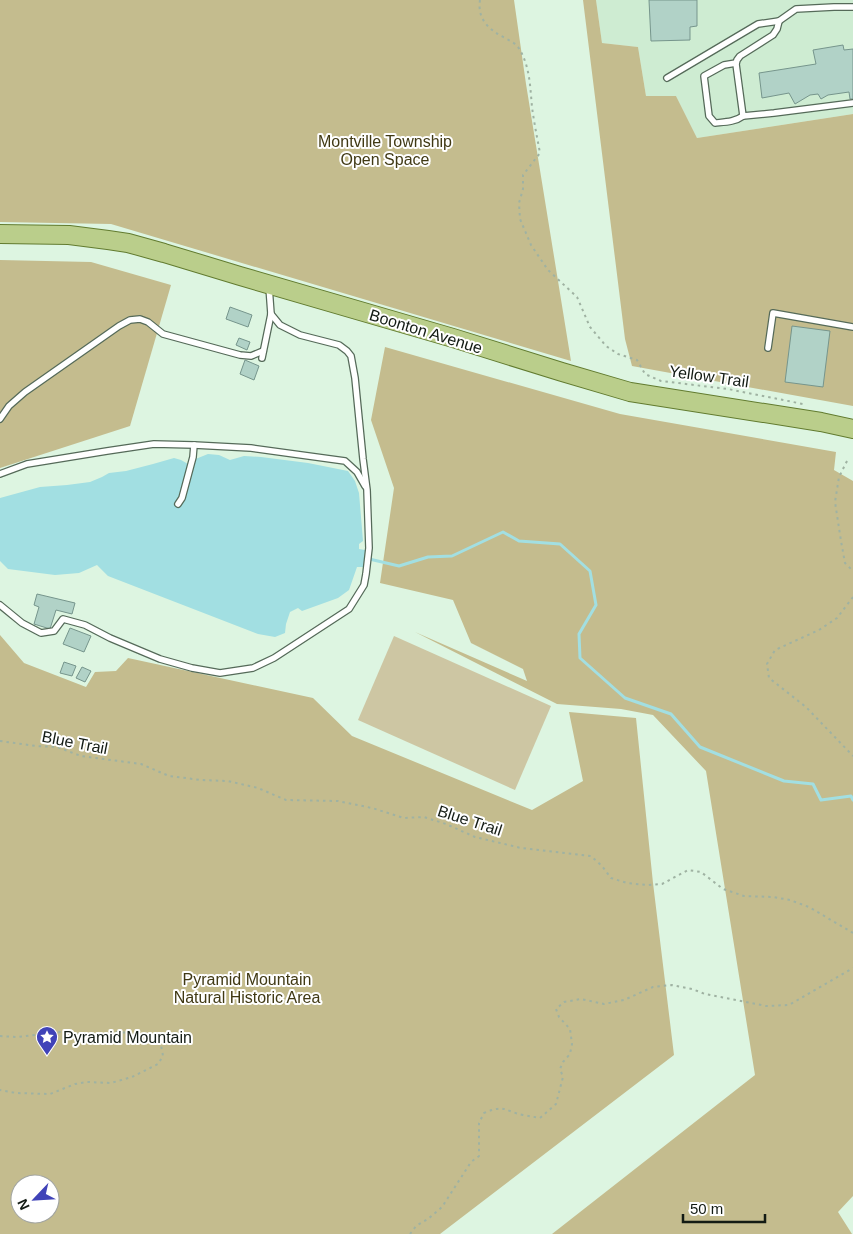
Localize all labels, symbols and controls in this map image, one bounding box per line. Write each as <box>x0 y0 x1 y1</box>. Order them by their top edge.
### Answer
park label: Montville Township Open Space <box>318 133 452 168</box>
street label: Boonton Avenue <box>367 306 484 357</box>
street label: Yellow Trail <box>668 362 750 391</box>
street label: Blue Trail <box>41 728 109 757</box>
street label: Blue Trail <box>435 802 504 839</box>
park label: Pyramid Mountain Natural Historic Area <box>174 971 320 1006</box>
place icon: Pyramid Mountain <box>35 1025 59 1056</box>
place label: Pyramid Mountain <box>63 1029 192 1046</box>
north arrow <box>10 1174 60 1224</box>
scale bar <box>683 1192 766 1224</box>
text: N <box>14 1197 33 1212</box>
text: 50 m <box>690 1200 723 1217</box>

